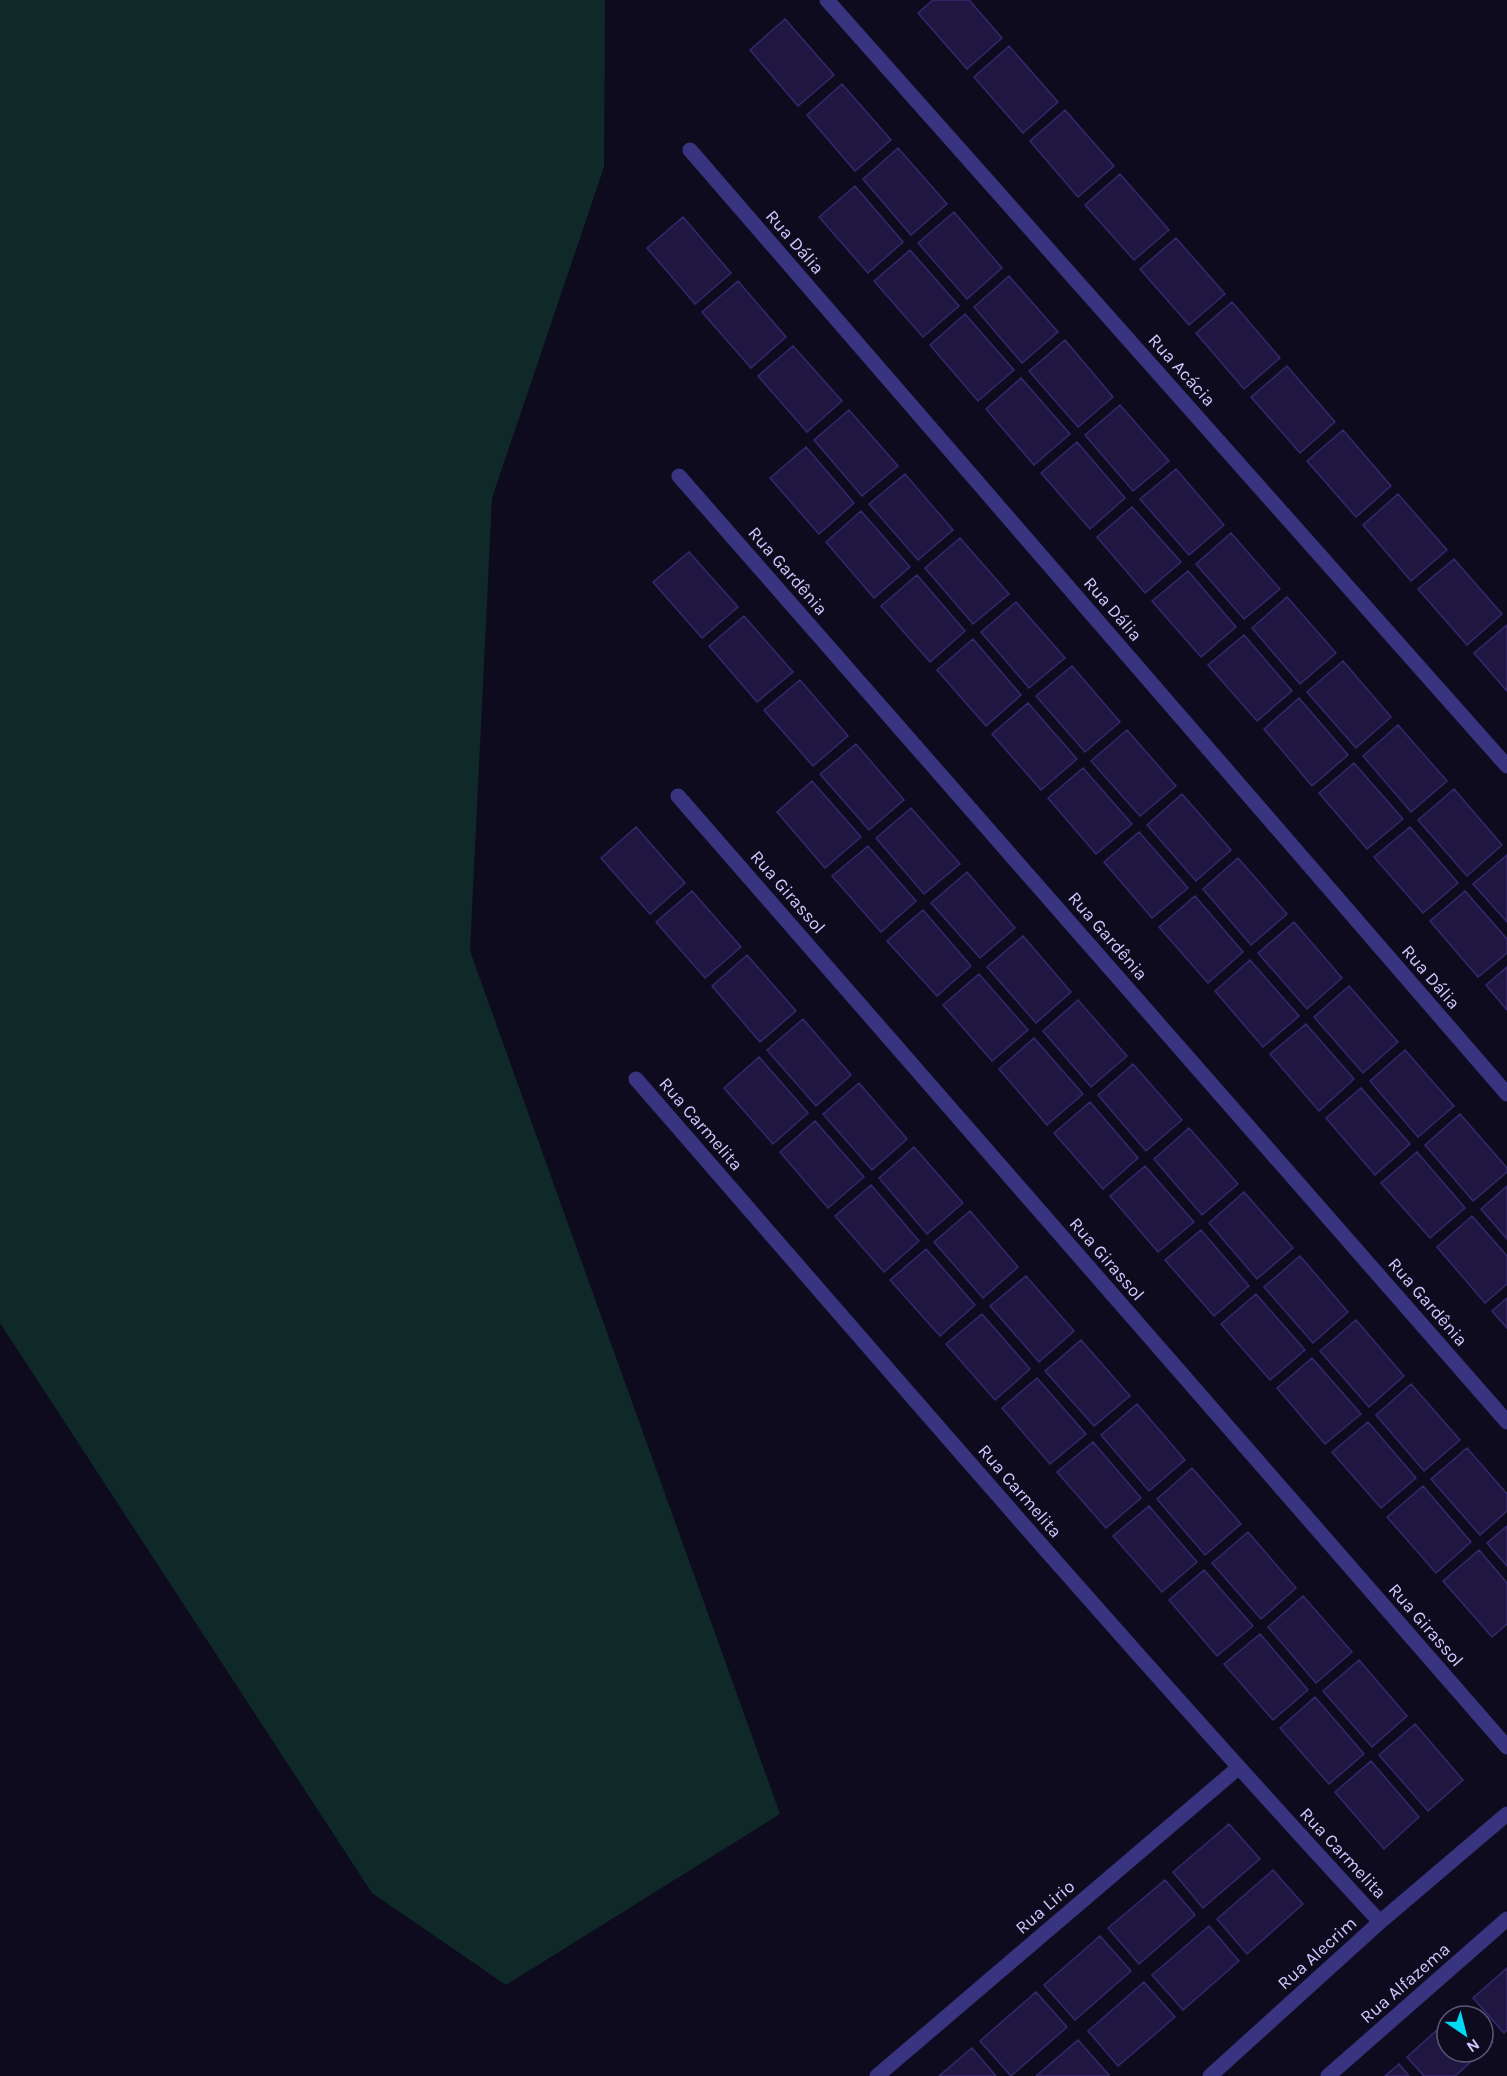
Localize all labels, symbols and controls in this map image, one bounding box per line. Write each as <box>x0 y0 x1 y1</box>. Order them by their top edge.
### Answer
street label: Rua Dália <box>761 205 829 279</box>
street label: Rua Acácia <box>1144 329 1220 411</box>
street label: Rua Gardênia <box>744 522 832 620</box>
street label: Rua Dália <box>1079 572 1147 646</box>
street label: Rua Girassol <box>746 846 830 938</box>
street label: Rua Gardênia <box>1064 887 1152 985</box>
street label: Rua Dália <box>1397 940 1465 1014</box>
street label: Rua Carmelita <box>654 1073 748 1175</box>
street label: Rua Girassol <box>1065 1213 1149 1305</box>
street label: Rua Gardênia <box>1384 1253 1472 1351</box>
street label: Rua Carmelita <box>973 1440 1067 1542</box>
street label: Rua Girassol <box>1384 1579 1468 1671</box>
street label: Rua Carmelita <box>1295 1803 1391 1903</box>
street label: Rua Lirio <box>1011 1875 1079 1939</box>
street label: Rua Alecrim <box>1273 1912 1361 1994</box>
street label: Rua Alfazema <box>1355 1938 1455 2028</box>
north arrow <box>1435 2004 1495 2064</box>
text: N <box>1463 2035 1483 2057</box>

